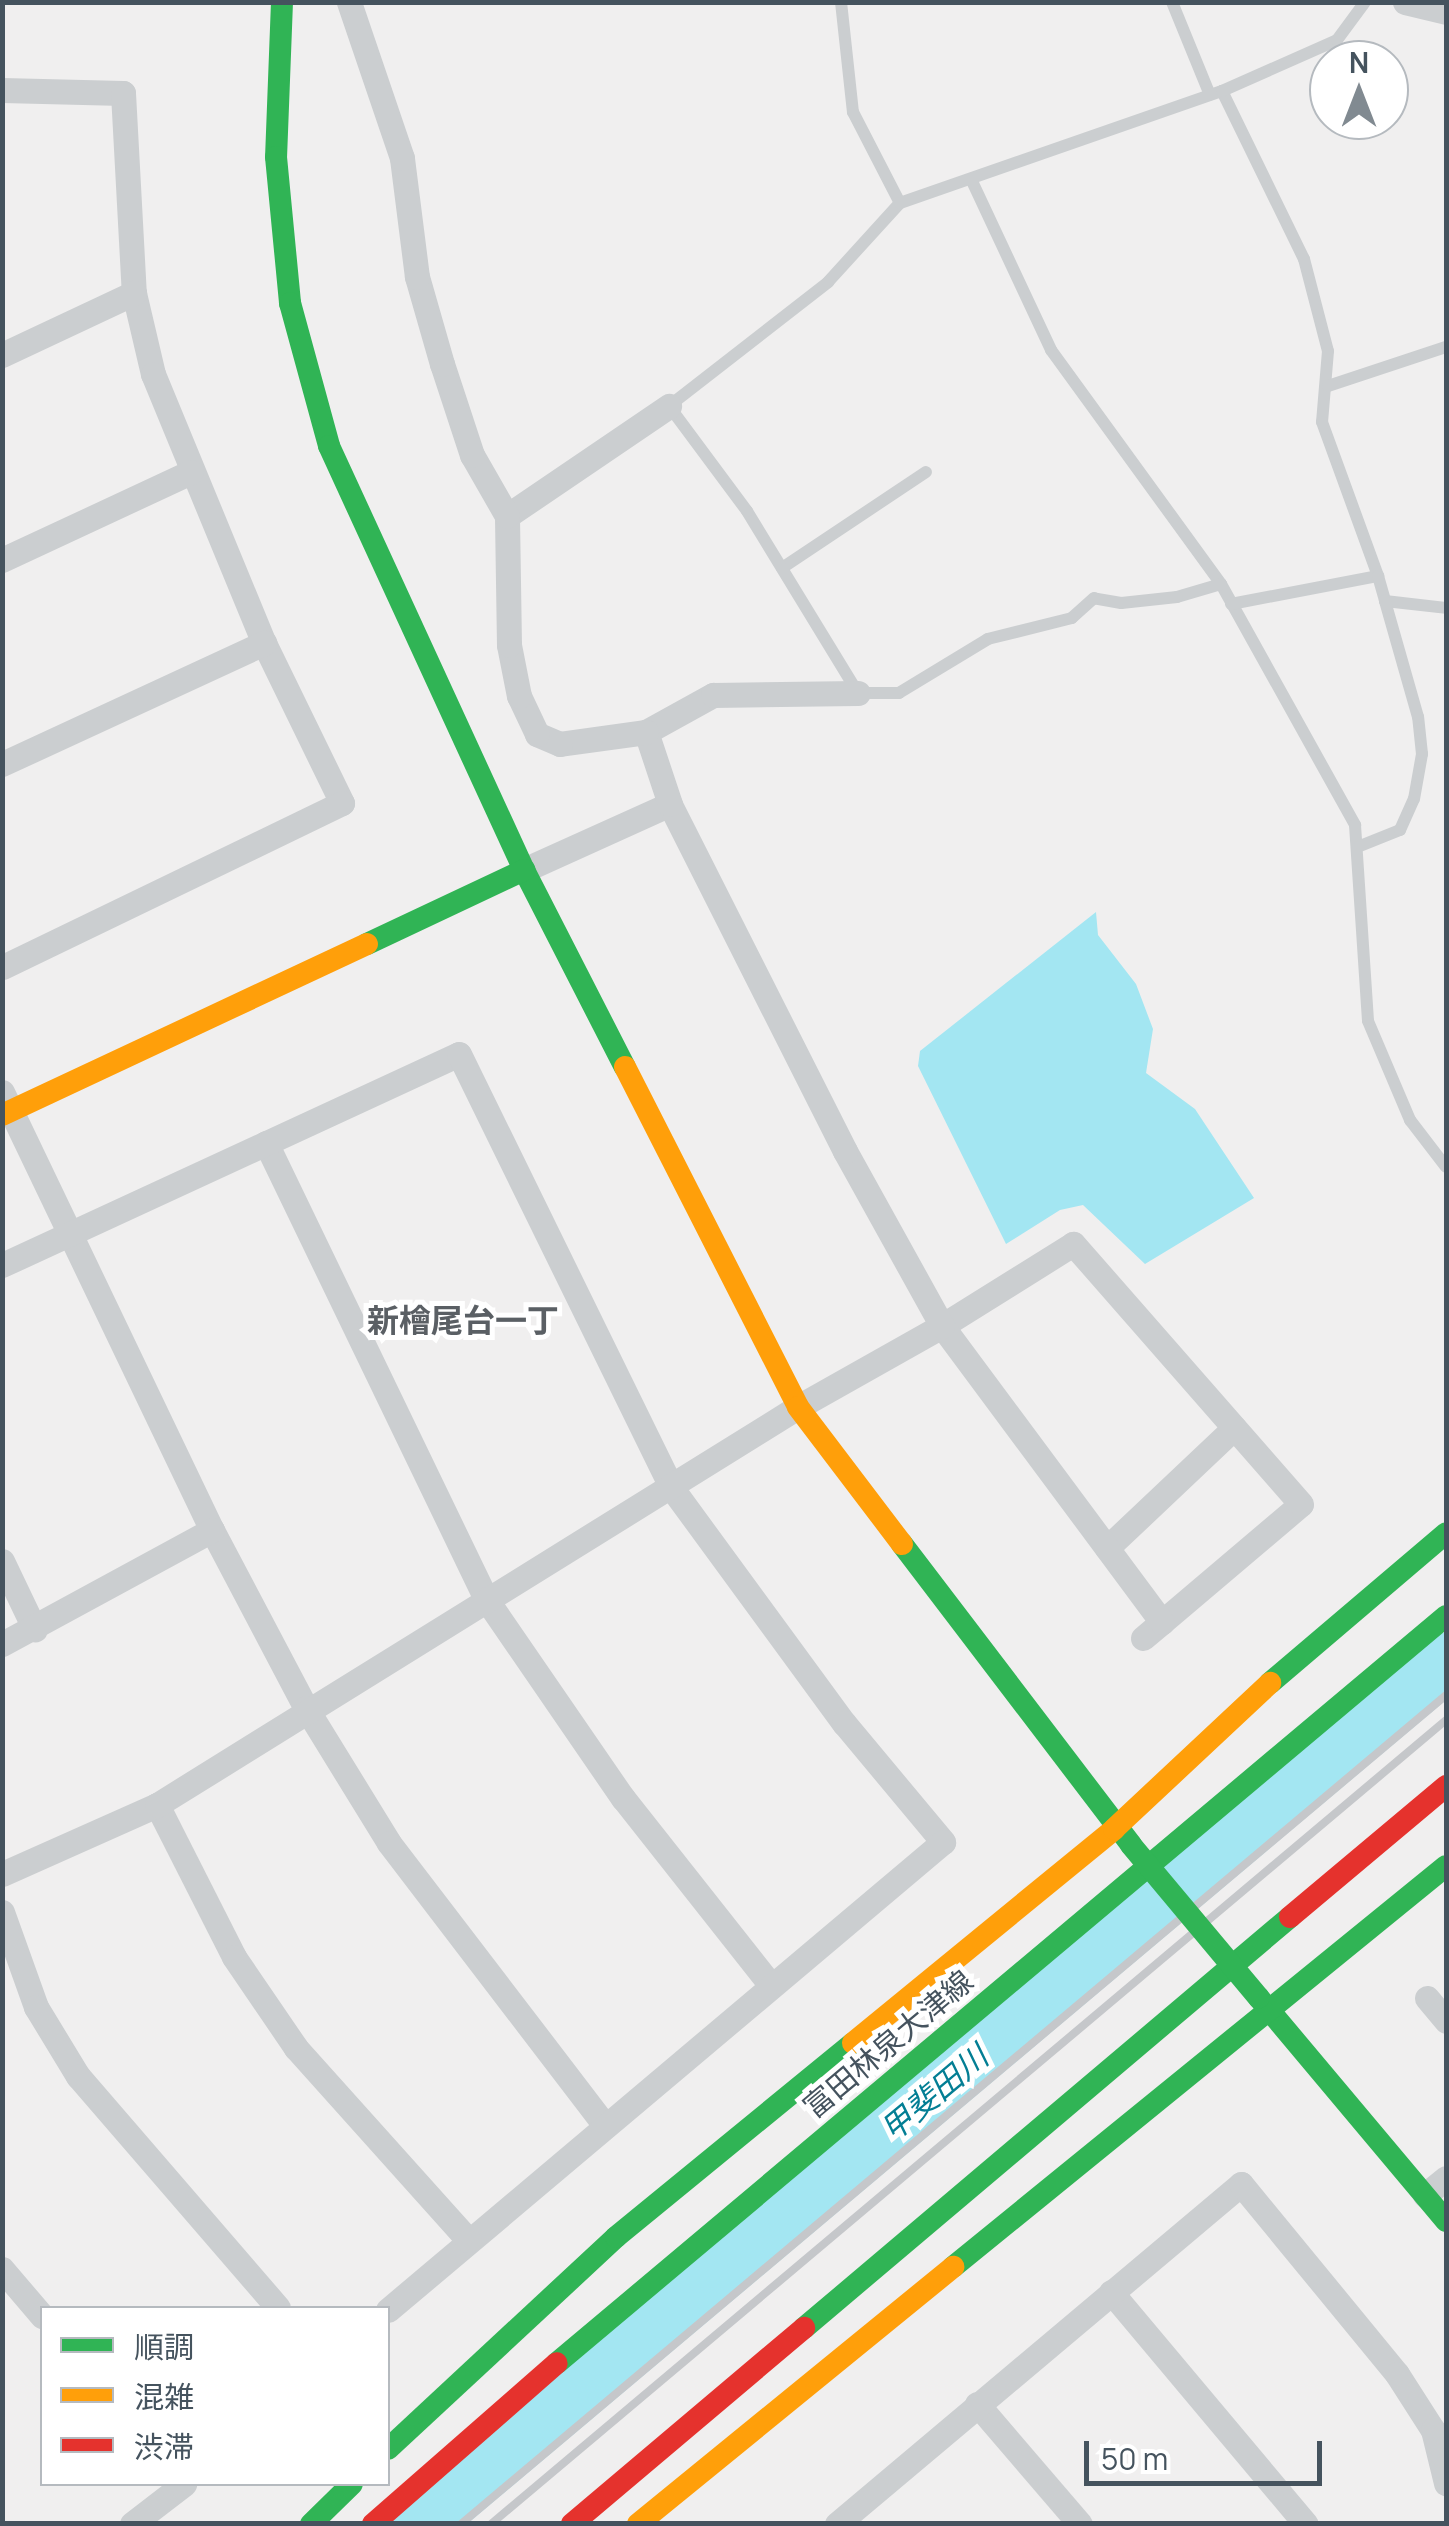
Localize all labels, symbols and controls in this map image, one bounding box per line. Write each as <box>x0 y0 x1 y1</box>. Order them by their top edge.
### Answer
north arrow <box>1309 40 1409 140</box>
text: N <box>1349 43 1369 81</box>
district label: 新檜尾台一丁 <box>367 1301 559 1339</box>
street label: 富田林泉大津線 <box>796 1963 980 2125</box>
water label: 甲斐田川 <box>873 2037 995 2149</box>
legend <box>40 2306 390 2486</box>
text: 順調 <box>134 2326 194 2367</box>
text: 混雑 <box>134 2376 194 2417</box>
scale bar <box>1089 2421 1326 2483</box>
text: 渋滞 <box>134 2426 194 2467</box>
text: 50 m <box>1101 2438 1168 2479</box>

